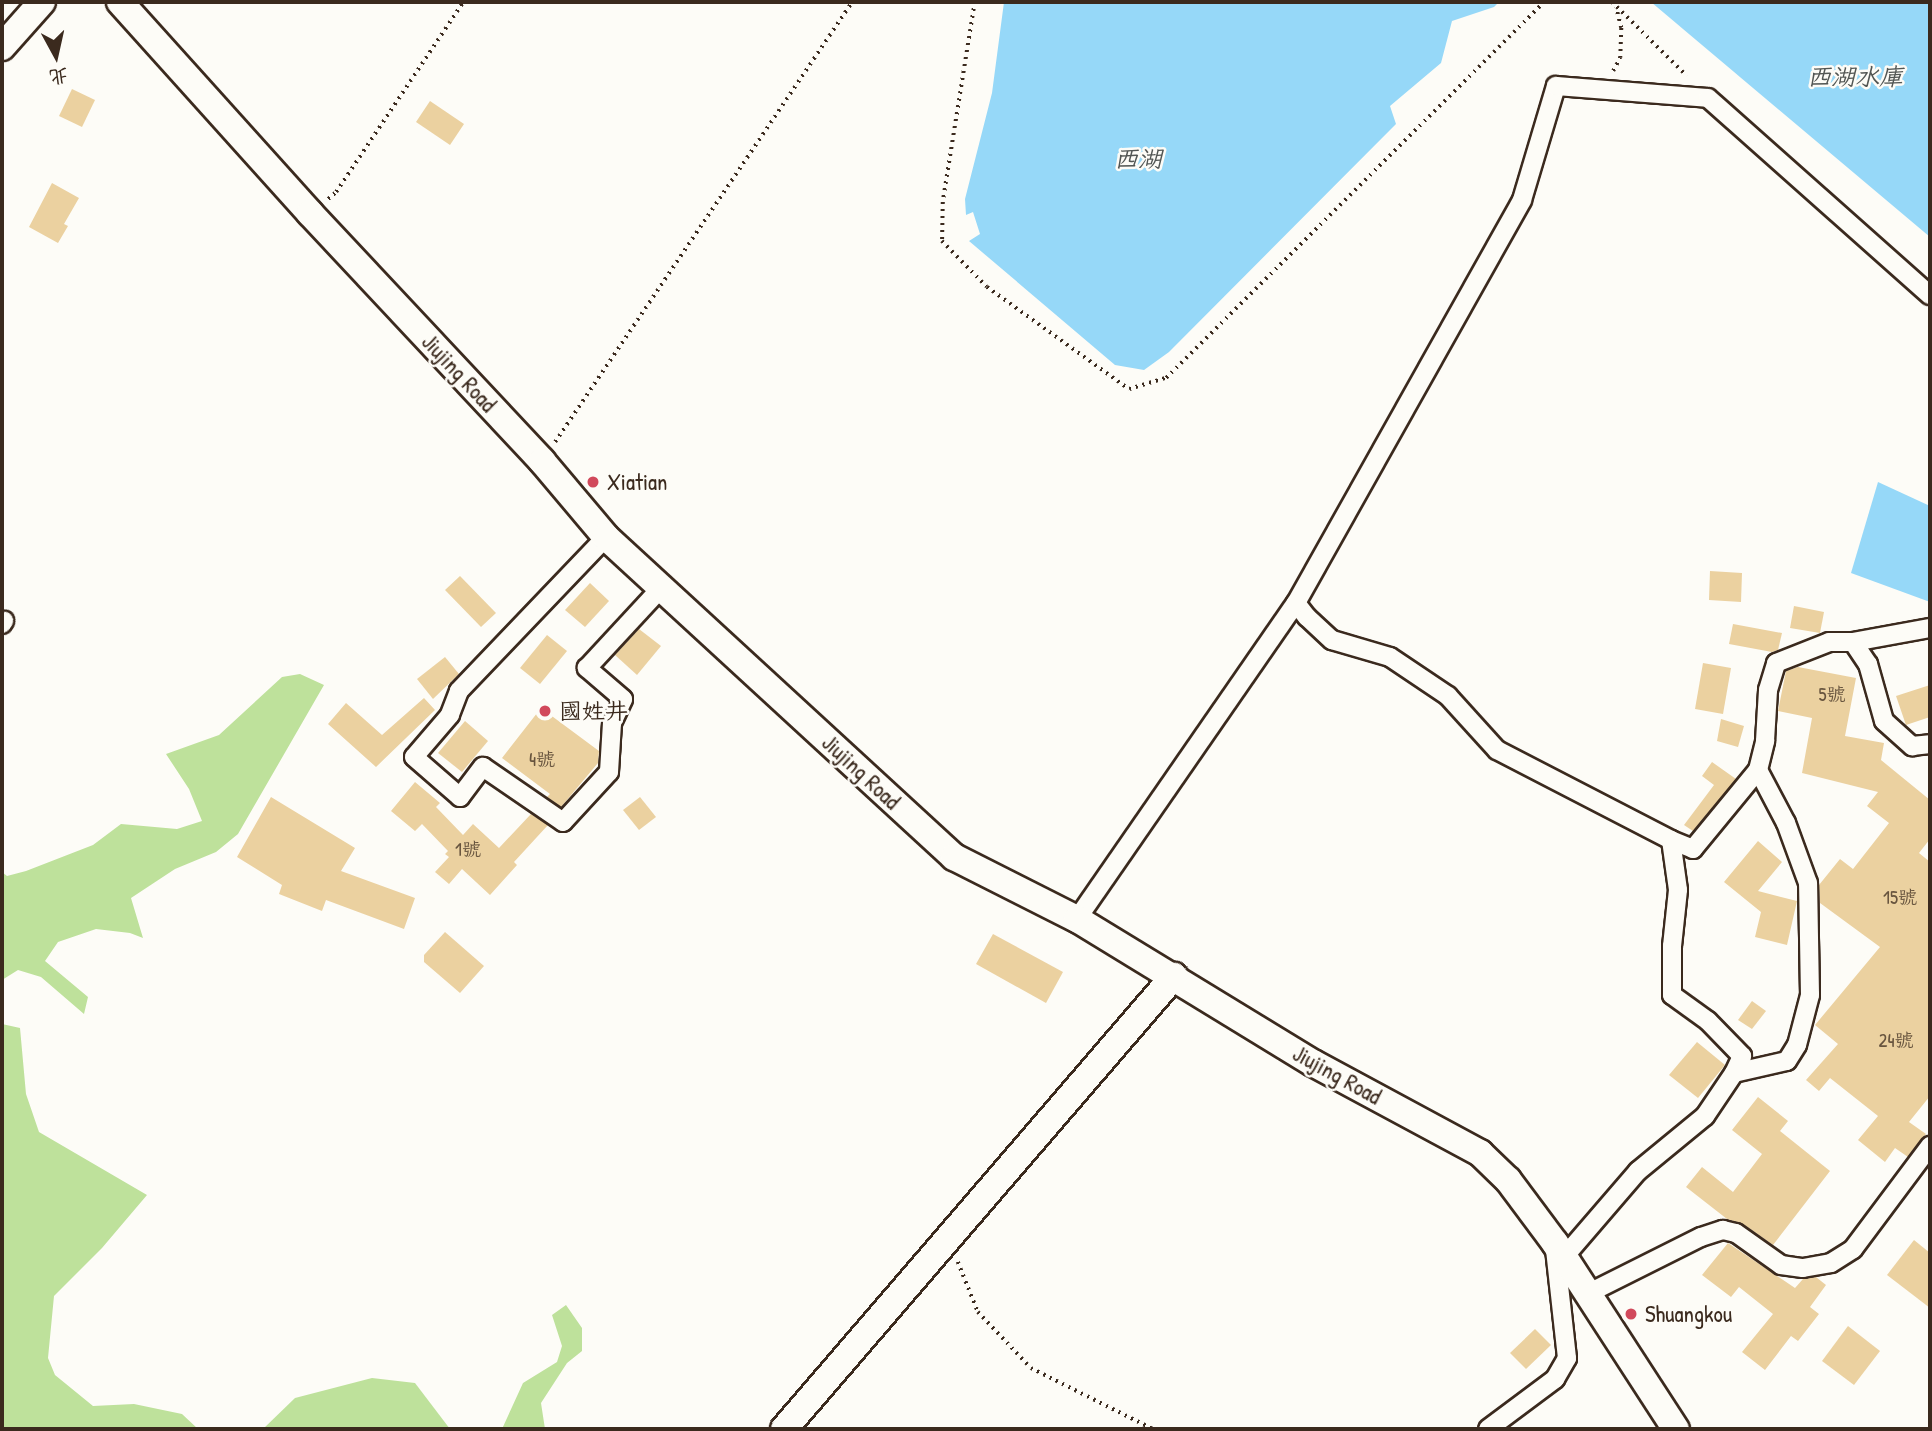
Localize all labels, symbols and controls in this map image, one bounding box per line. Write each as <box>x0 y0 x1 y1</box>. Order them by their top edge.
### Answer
north arrow <box>21 21 91 91</box>
text: 北 <box>48 63 70 91</box>
water label: 西湖水庫 <box>1807 63 1903 91</box>
water label: 西湖 <box>1114 145 1162 173</box>
street label: Jiujing Road <box>416 328 502 418</box>
place label: Xiatian <box>607 468 667 496</box>
marker: Xiatian <box>585 474 601 490</box>
house number: 5號 <box>1818 684 1846 706</box>
place label: 國姓井 <box>559 697 628 725</box>
marker: 國姓井 <box>537 703 553 719</box>
street label: Jiujing Road <box>816 729 906 815</box>
house number: 4號 <box>529 749 555 771</box>
house number: 1號 <box>455 839 481 861</box>
house number: 15號 <box>1883 887 1917 909</box>
house number: 24號 <box>1878 1030 1914 1052</box>
street label: Jiujing Road <box>1288 1039 1386 1111</box>
place label: Shuangkou <box>1645 1300 1732 1328</box>
marker: Shuangkou <box>1623 1306 1639 1322</box>

